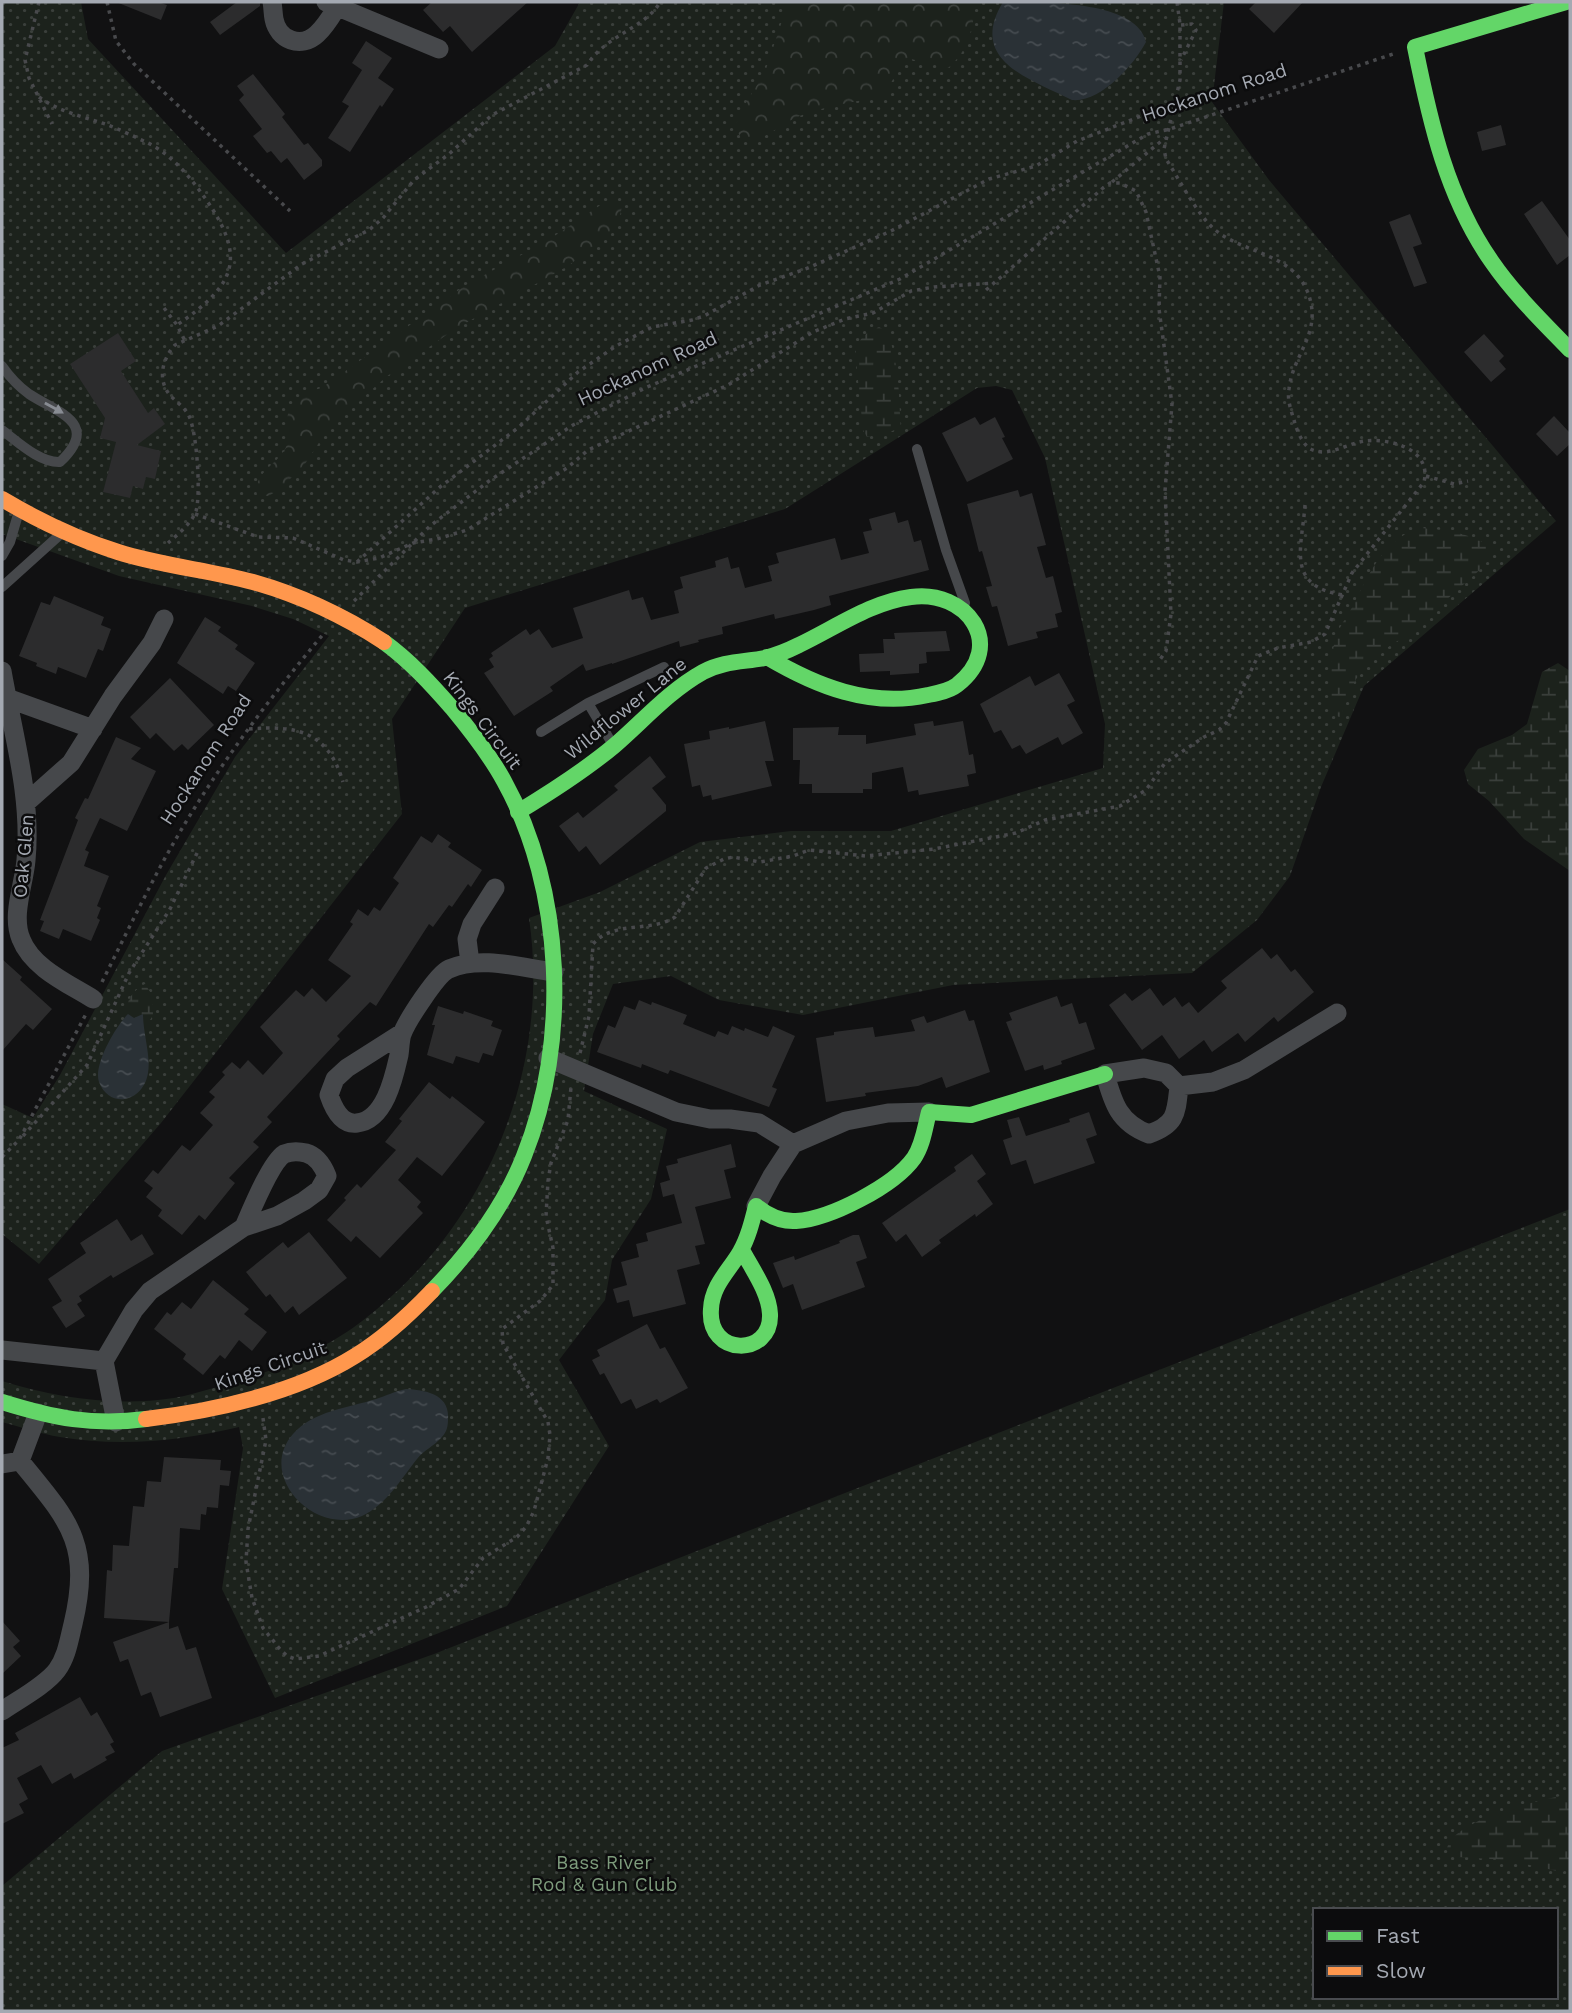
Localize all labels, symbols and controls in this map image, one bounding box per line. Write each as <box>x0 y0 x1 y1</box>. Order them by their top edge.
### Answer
street label: Hockanom Road <box>1139 58 1290 127</box>
street label: Hockanom Road <box>574 326 721 411</box>
one-way arrow <box>44 402 64 414</box>
street label: Wildflower Lane <box>560 652 691 765</box>
street label: Kings Circuit <box>438 667 527 774</box>
street label: Hockanom Road <box>155 690 256 829</box>
street label: Oak Glen <box>8 813 39 899</box>
street label: Kings Circuit <box>211 1336 329 1395</box>
park label: Bass River Rod & Gun Club <box>531 1851 677 1896</box>
legend <box>1313 1908 1558 1999</box>
text: Fast <box>1376 1923 1420 1948</box>
text: Slow <box>1376 1958 1426 1983</box>

